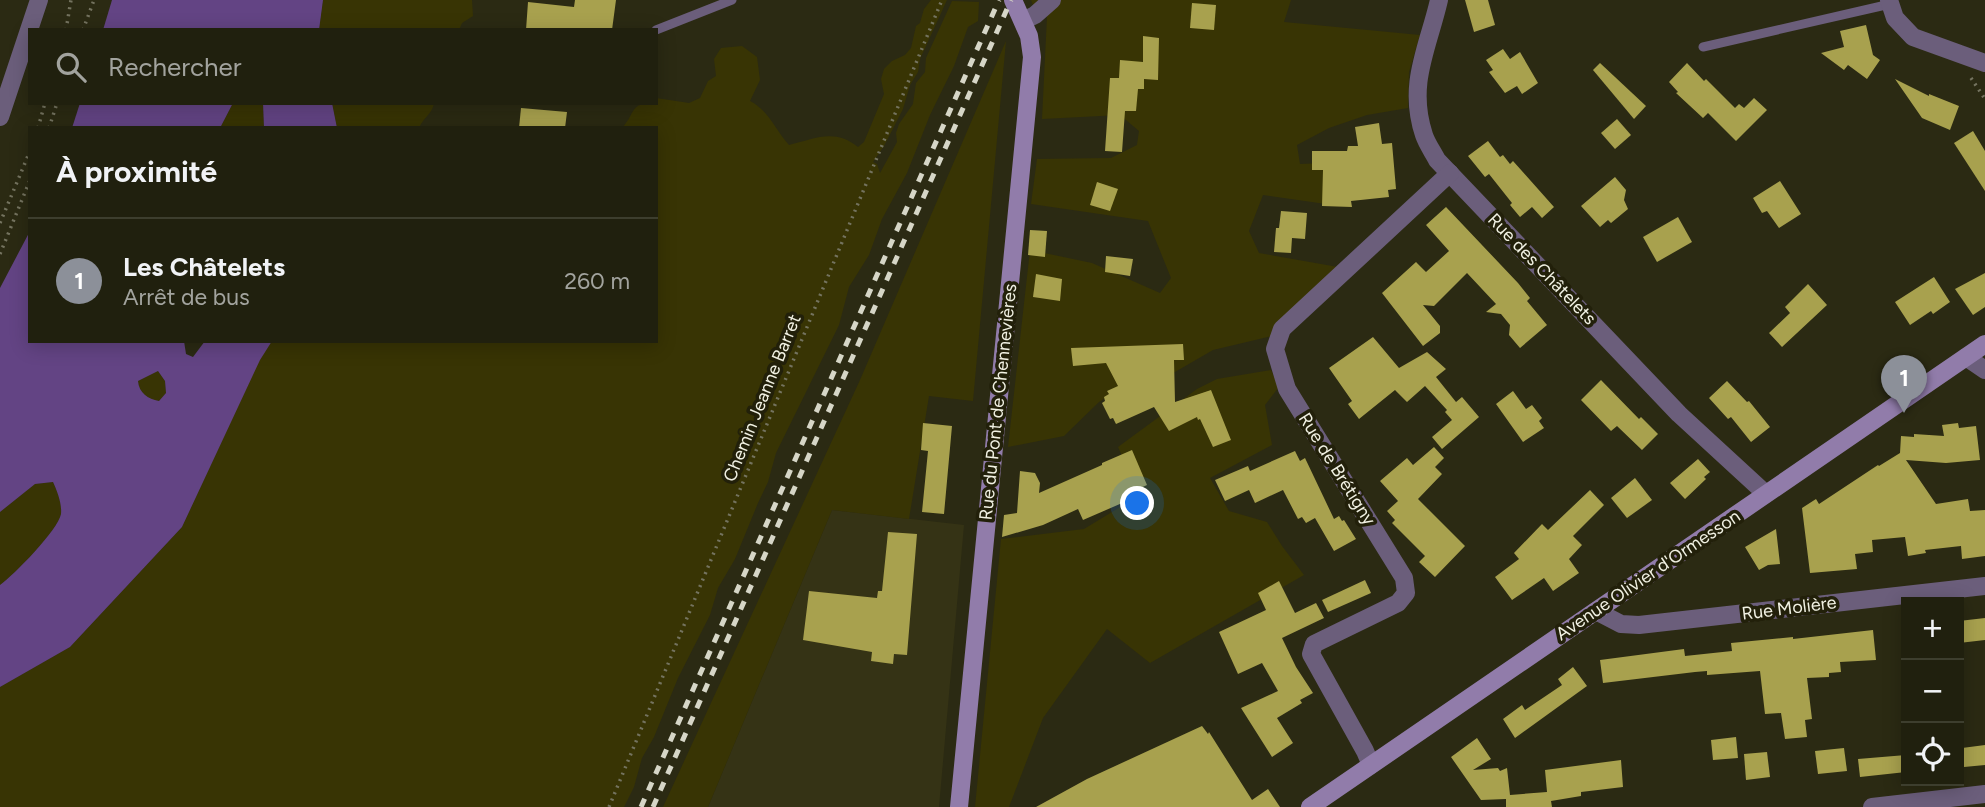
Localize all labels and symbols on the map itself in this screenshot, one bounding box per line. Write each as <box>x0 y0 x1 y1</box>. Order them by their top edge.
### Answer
street label: Rue des Châtelets <box>1483 209 1601 329</box>
street label: Rue du Pont de Chennevières <box>975 283 1021 521</box>
street label: Chemin Jeanne Barret <box>718 311 806 485</box>
pin: 1 <box>1881 355 1927 413</box>
street label: Rue de Brétigny <box>1294 409 1381 530</box>
your location <box>1120 486 1154 520</box>
street label: Avenue Olivier d'Ormesson <box>1552 505 1744 645</box>
street label: Rue Molière <box>1740 591 1838 625</box>

